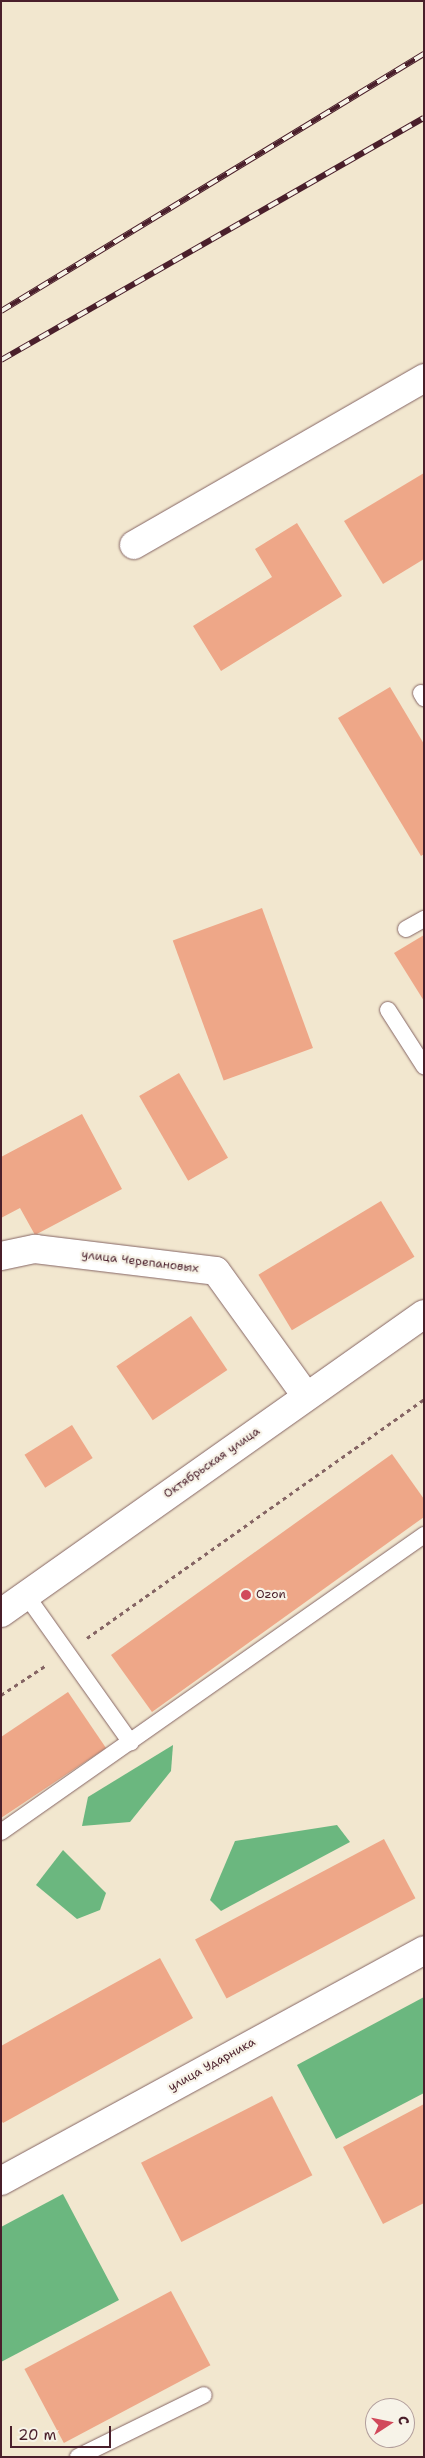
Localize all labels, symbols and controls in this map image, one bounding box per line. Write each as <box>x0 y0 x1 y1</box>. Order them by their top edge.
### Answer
street label: улица Черепановых <box>81 1248 199 1276</box>
street label: Октябрьская улица <box>161 1424 263 1502</box>
place label: Ozon <box>256 1588 286 1602</box>
marker: Ozon <box>240 1589 252 1601</box>
street label: улица Ударника <box>166 2035 258 2095</box>
north arrow <box>365 2398 415 2448</box>
text: С <box>394 2414 413 2426</box>
scale bar <box>12 2416 114 2448</box>
text: 20 m <box>18 2425 57 2445</box>

